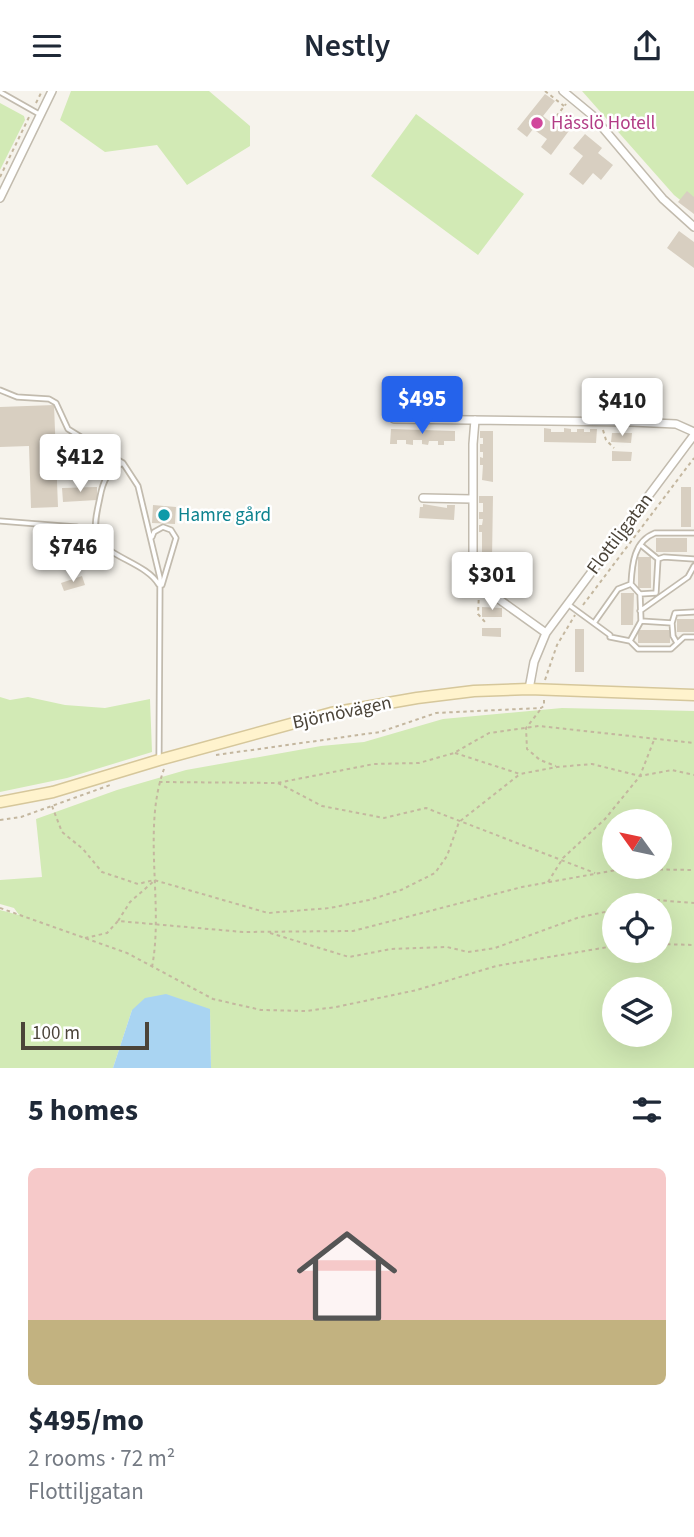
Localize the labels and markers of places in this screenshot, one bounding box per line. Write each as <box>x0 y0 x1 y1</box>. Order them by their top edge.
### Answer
place label: Hässlö Hotell <box>551 110 656 137</box>
marker: Hässlö Hotell <box>529 115 545 131</box>
pin: $495 <box>381 377 463 436</box>
pin: $410 <box>581 379 663 438</box>
pin: $412 <box>39 435 121 494</box>
place label: Hamre gård <box>178 502 271 529</box>
marker: Hamre gård <box>156 507 172 523</box>
pin: $746 <box>32 525 114 584</box>
pin: $301 <box>451 553 533 612</box>

